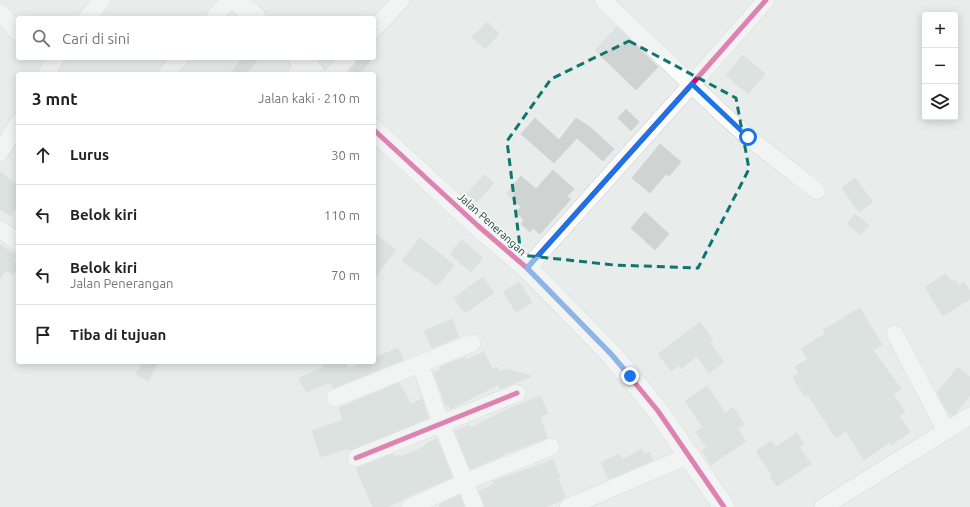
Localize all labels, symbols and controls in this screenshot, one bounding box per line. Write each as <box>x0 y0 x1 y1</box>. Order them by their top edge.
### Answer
map controls <box>922 12 958 120</box>
button: + <box>922 12 958 48</box>
search box <box>16 16 376 60</box>
icon: search <box>30 27 52 49</box>
text: Cari di sini <box>62 30 130 47</box>
button: − <box>922 48 958 84</box>
button: layers <box>922 84 958 120</box>
text: 3 mnt <box>32 89 78 108</box>
text: Jalan kaki · 210 m <box>258 91 360 105</box>
route start <box>739 128 757 146</box>
icon: ahead <box>32 144 54 166</box>
text: Lurus <box>70 146 109 163</box>
text: 30 m <box>331 148 360 162</box>
street label: Jalan Penerangan <box>455 190 529 258</box>
icon: left <box>32 204 54 226</box>
text: Belok kiri <box>70 206 137 223</box>
text: 110 m <box>324 208 360 222</box>
text: Belok kiri <box>70 259 137 276</box>
icon: left <box>32 264 54 286</box>
text: 70 m <box>331 268 360 282</box>
text: Jalan Penerangan <box>70 276 173 290</box>
icon: arrive <box>32 324 54 346</box>
text: Tiba di tujuan <box>70 326 166 343</box>
route end <box>621 367 639 385</box>

